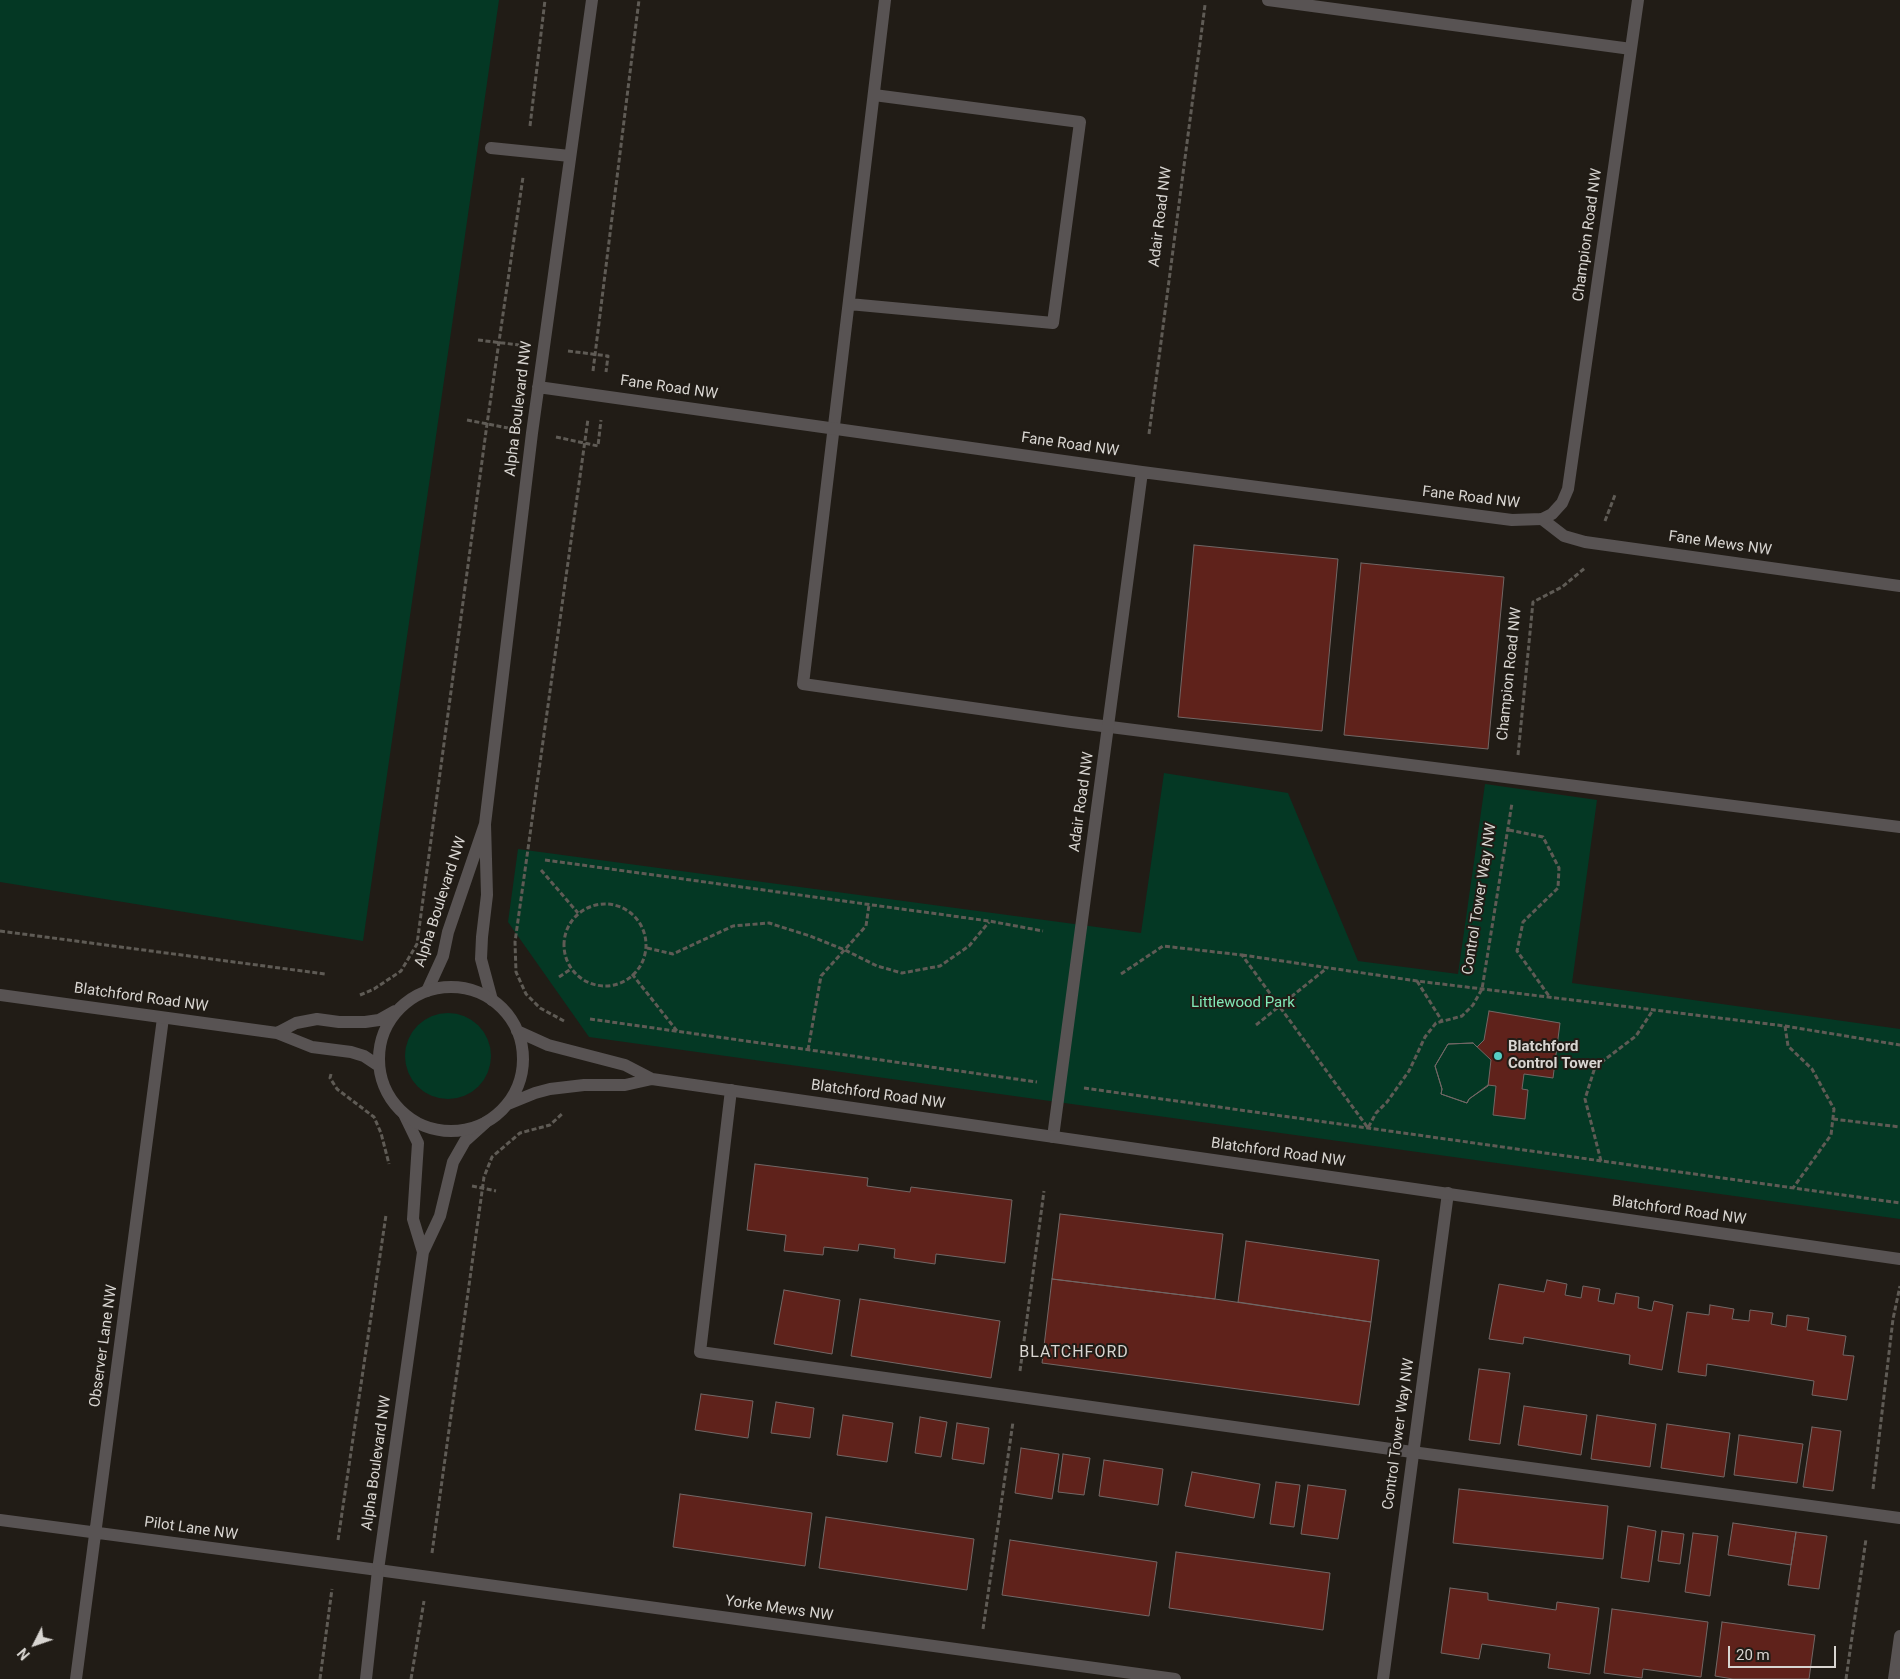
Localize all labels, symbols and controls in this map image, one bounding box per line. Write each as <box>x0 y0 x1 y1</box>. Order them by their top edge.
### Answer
street label: Adair Road NW <box>1146 166 1176 268</box>
street label: Champion Road NW <box>1570 167 1606 303</box>
street label: Alpha Boulevard NW <box>502 340 536 478</box>
street label: Fane Road NW <box>619 372 719 404</box>
street label: Fane Road NW <box>1020 429 1120 461</box>
street label: Fane Road NW <box>1421 483 1521 513</box>
street label: Fane Mews NW <box>1667 528 1773 560</box>
street label: Champion Road NW <box>1494 606 1526 742</box>
street label: Adair Road NW <box>1066 751 1098 853</box>
street label: Control Tower Way NW <box>1459 822 1501 976</box>
street label: Alpha Boulevard NW <box>411 834 471 970</box>
street label: Blatchford Road NW <box>73 980 209 1016</box>
park label: Littlewood Park <box>1191 994 1295 1012</box>
place label: Blatchford Control Tower <box>1508 1038 1602 1073</box>
marker: Blatchford Control Tower <box>1492 1050 1504 1062</box>
street label: Blatchford Road NW <box>810 1077 946 1113</box>
street label: Blatchford Road NW <box>1210 1135 1346 1171</box>
street label: Blatchford Road NW <box>1611 1193 1747 1229</box>
street label: Observer Lane NW <box>86 1283 122 1409</box>
district label: BLATCHFORD <box>1018 1343 1130 1363</box>
street label: Control Tower Way NW <box>1379 1357 1419 1511</box>
street label: Alpha Boulevard NW <box>359 1394 395 1532</box>
street label: Pilot Lane NW <box>143 1514 239 1544</box>
street label: Yorke Mews NW <box>724 1592 834 1626</box>
north arrow <box>10 1619 60 1669</box>
scale bar <box>1730 1636 1838 1668</box>
text: N <box>14 1645 33 1663</box>
text: 20 m <box>1736 1646 1770 1664</box>

